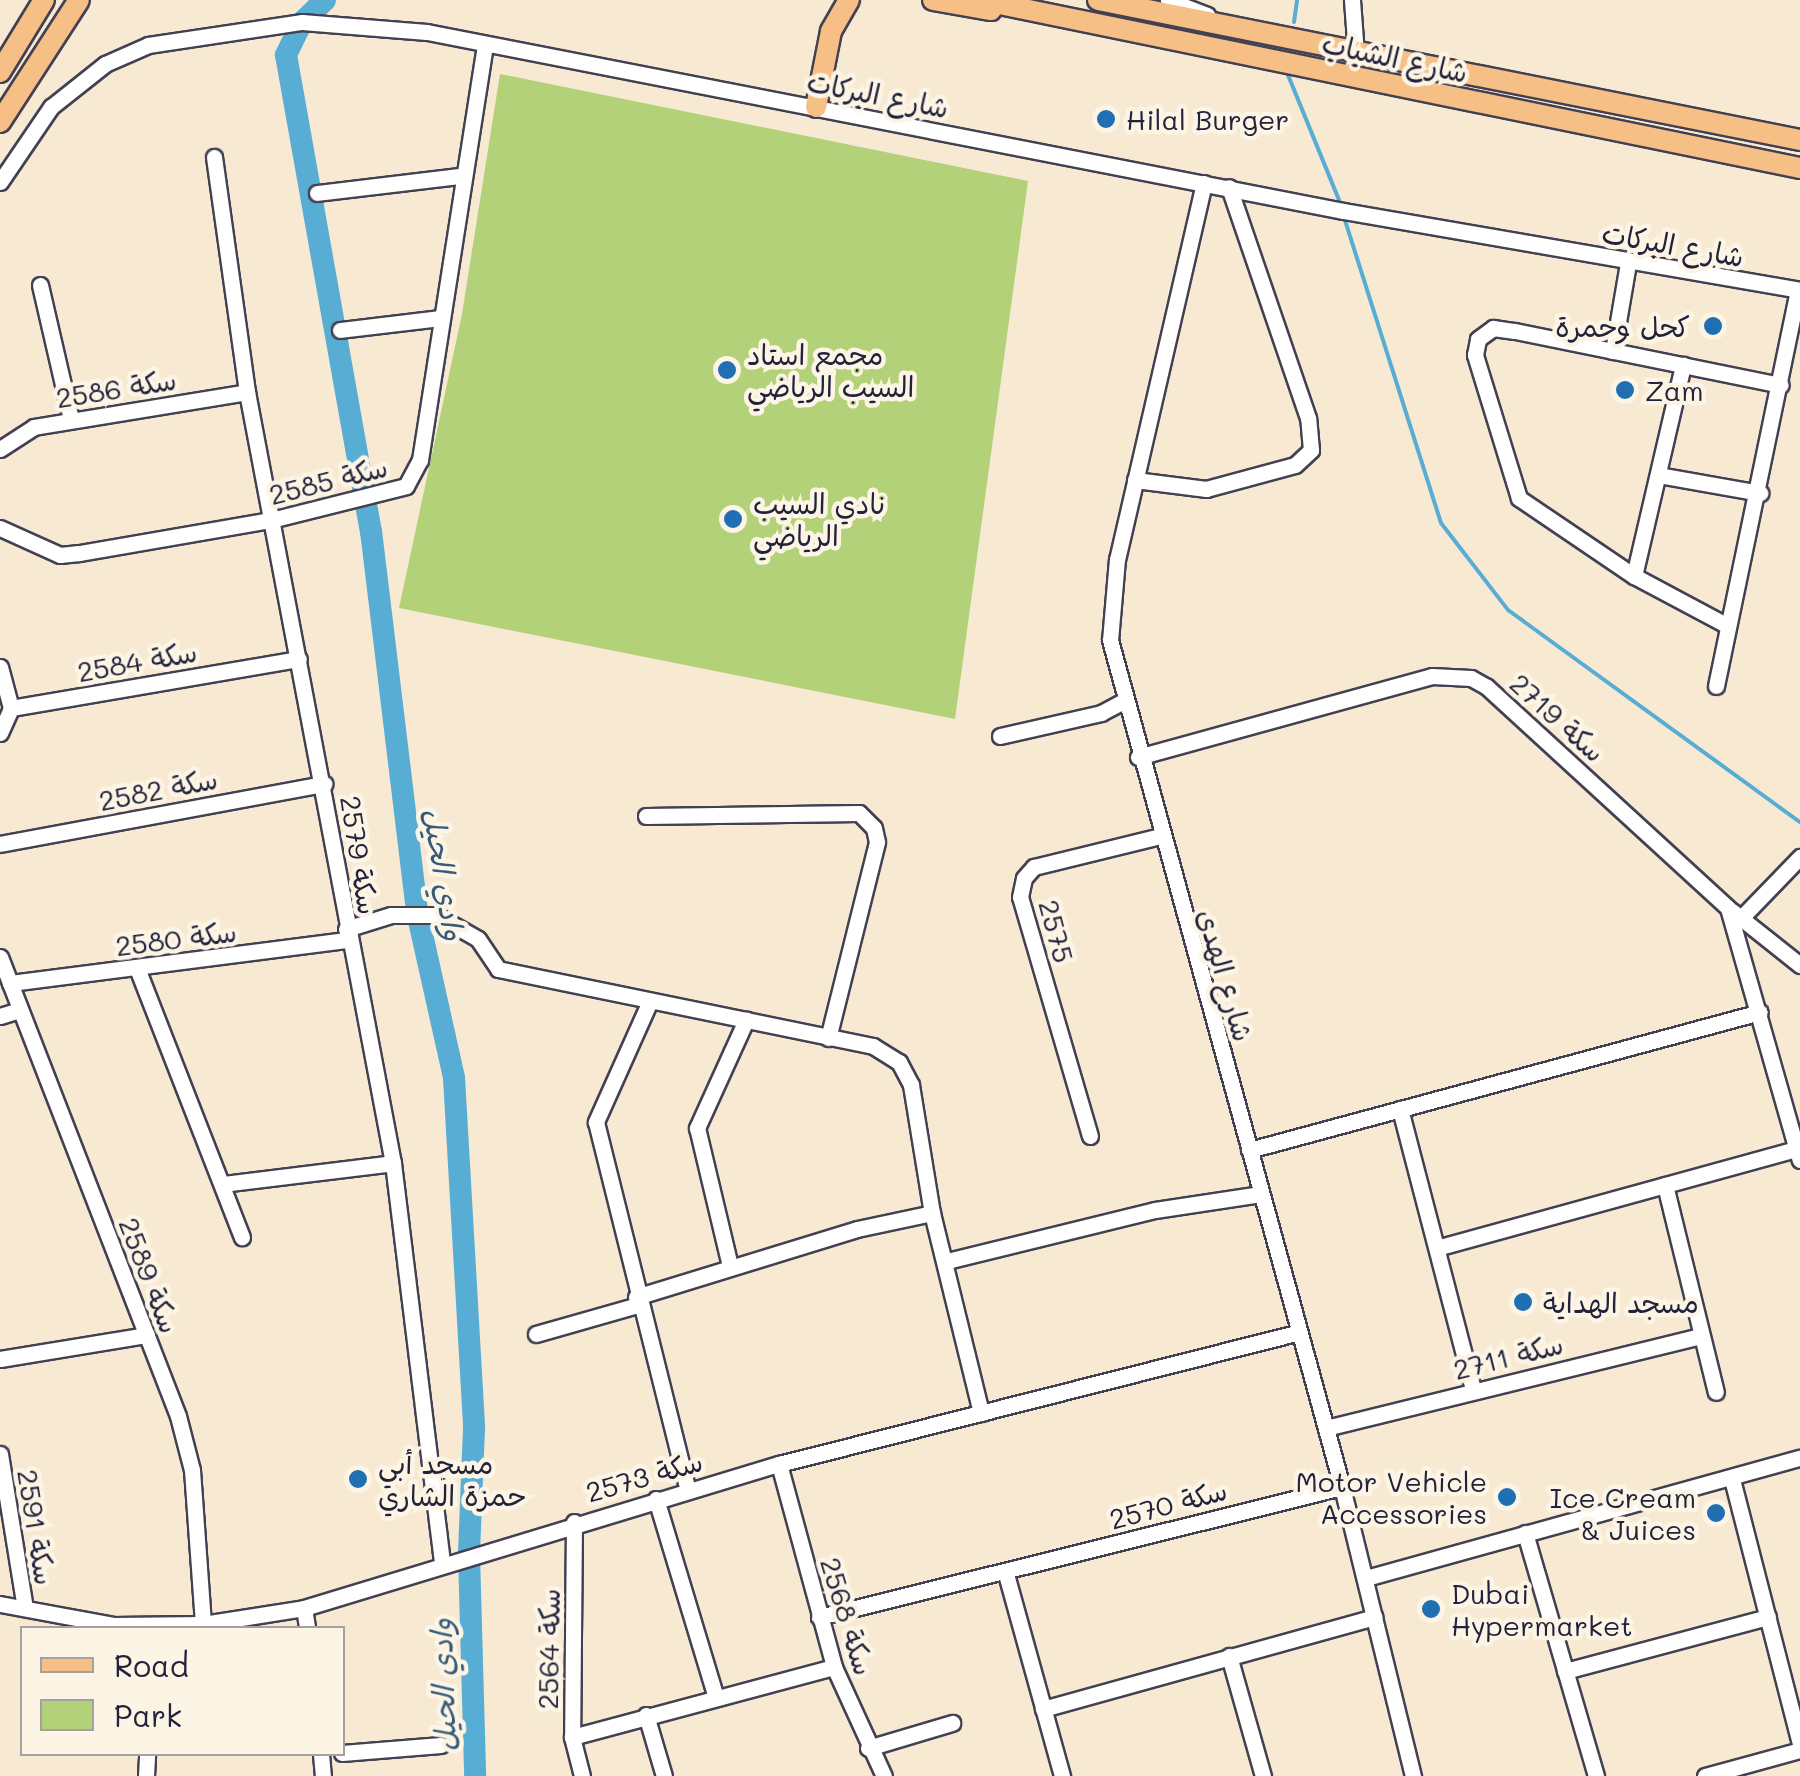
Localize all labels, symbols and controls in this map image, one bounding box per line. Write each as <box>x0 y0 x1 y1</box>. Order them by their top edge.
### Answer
street label: شارع الشباب <box>1319 25 1471 89</box>
street label: شارع البركات <box>804 64 952 124</box>
place label: Hilal Burger <box>1126 102 1289 136</box>
marker: Hilal Burger <box>1095 108 1117 130</box>
street label: شارع البركات <box>1599 215 1747 273</box>
place label: كحل وحمرة <box>1555 309 1690 343</box>
marker: كحل وحمرة <box>1700 313 1726 339</box>
place label: مجمع استاد السيب الرياضي <box>747 337 914 403</box>
marker: مجمع استاد السيب الرياضي <box>716 359 738 381</box>
street label: سكة 2586 <box>53 362 179 414</box>
place label: Zam <box>1645 373 1704 407</box>
marker: Zam <box>1614 379 1636 401</box>
street label: سكة 2585 <box>265 449 391 511</box>
place label: نادي السيب الرياضي <box>753 486 885 552</box>
marker: نادي السيب الرياضي <box>722 508 744 530</box>
street label: سكة 2584 <box>75 634 199 688</box>
street label: سكة 2719 <box>1504 666 1612 768</box>
street label: سكة 2582 <box>96 761 220 817</box>
street label: سكة 2579 <box>334 793 386 917</box>
water label: وادي الحيل <box>417 805 473 943</box>
street label: 2575 <box>1033 896 1081 966</box>
street label: شارع الهدى <box>1191 905 1261 1045</box>
street label: سكة 2580 <box>114 914 238 962</box>
street label: سكة 2589 <box>113 1212 187 1338</box>
place label: مسجد الهداية <box>1543 1285 1699 1319</box>
marker: مسجد الهداية <box>1512 1291 1534 1313</box>
street label: سكة 2711 <box>1450 1326 1566 1386</box>
street label: سكة 2573 <box>582 1443 706 1509</box>
place label: مسجد أبي حمزة الشاري <box>378 1446 527 1512</box>
place label: Motor Vehicle Accessories <box>1296 1464 1487 1530</box>
street label: سكة 2591 <box>11 1467 63 1587</box>
marker: مسجد أبي حمزة الشاري <box>347 1468 369 1490</box>
street label: سكة 2570 <box>1106 1472 1230 1536</box>
place label: Ice Cream & Juices <box>1550 1480 1696 1546</box>
marker: Motor Vehicle Accessories <box>1496 1486 1518 1508</box>
marker: Ice Cream & Juices <box>1705 1502 1727 1524</box>
street label: سكة 2568 <box>814 1553 882 1679</box>
place label: Dubai Hypermarket <box>1451 1576 1633 1642</box>
street label: سكة 2564 <box>530 1588 566 1710</box>
marker: Dubai Hypermarket <box>1420 1598 1442 1620</box>
water label: وادي الحيل <box>422 1618 462 1752</box>
legend <box>20 1626 345 1756</box>
text: Road <box>114 1645 189 1685</box>
text: Park <box>114 1695 182 1735</box>

